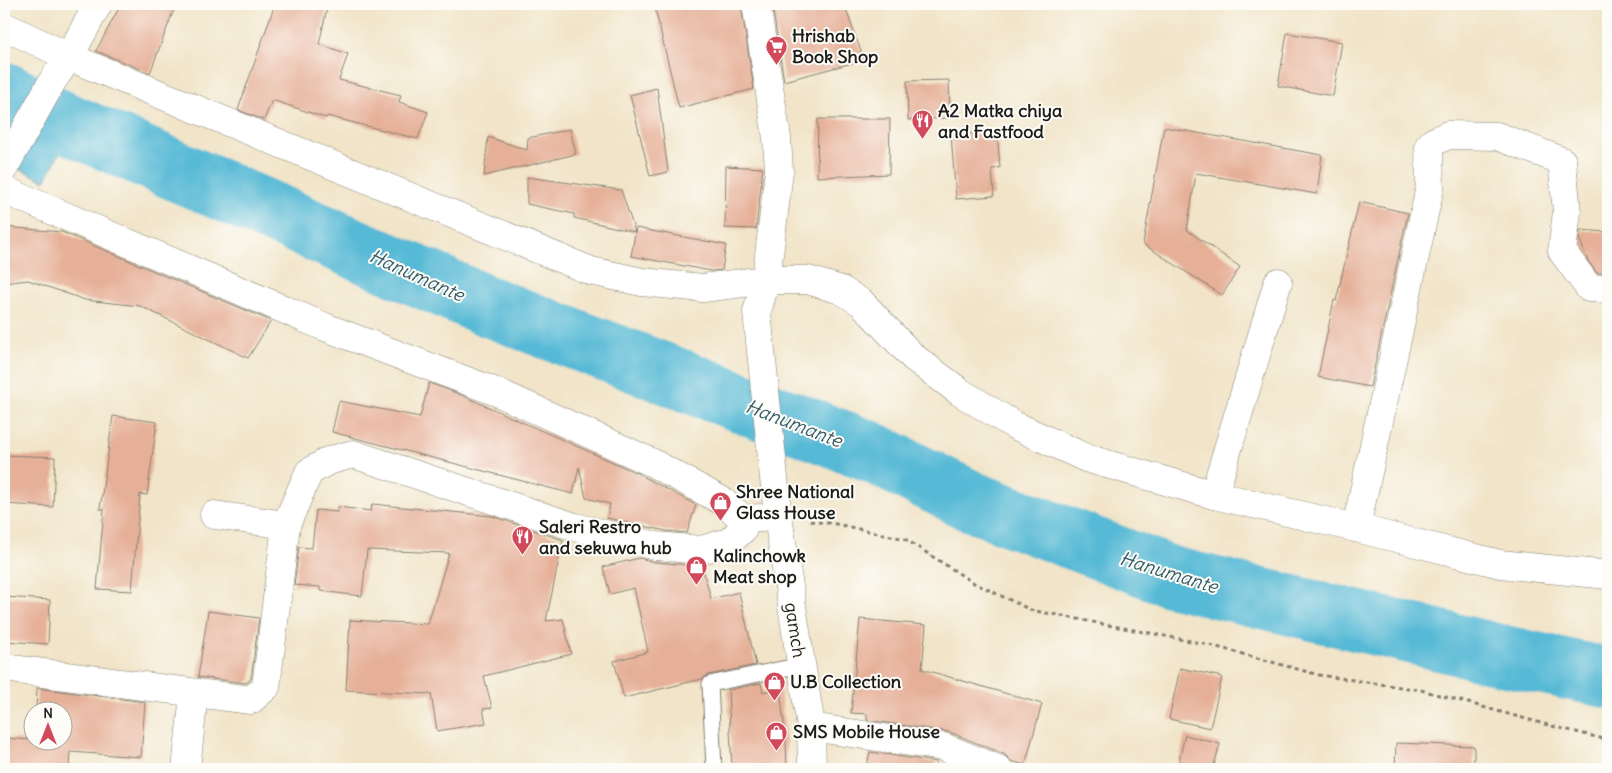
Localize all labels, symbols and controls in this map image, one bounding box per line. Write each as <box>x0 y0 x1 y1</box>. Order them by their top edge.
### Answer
place label: Hrishab Book Shop <box>792 24 878 68</box>
supermarket icon: Hrishab Book Shop <box>764 34 788 65</box>
place label: A2 Matka chiya and Fastfood <box>938 99 1062 143</box>
restaurant icon: A2 Matka chiya and Fastfood <box>910 109 934 140</box>
water label: Hanumante <box>366 243 470 307</box>
water label: Hanumante <box>742 394 847 453</box>
place label: Shree National Glass House <box>736 480 854 524</box>
shop icon: Shree National Glass House <box>708 490 732 521</box>
place label: Saleri Restro and sekuwa hub <box>539 515 672 559</box>
restaurant icon: Saleri Restro and sekuwa hub <box>511 525 535 556</box>
place label: Kalinchowk Meat shop <box>713 544 806 588</box>
water label: Hanumante <box>1117 546 1223 599</box>
shop icon: Kalinchowk Meat shop <box>685 554 709 585</box>
street label: gamch <box>780 601 811 659</box>
shop icon: U.B Collection <box>762 670 786 701</box>
place label: U.B Collection <box>790 670 902 693</box>
north arrow <box>22 700 72 750</box>
text: N <box>43 704 53 722</box>
shop icon: SMS Mobile House <box>765 720 789 751</box>
place label: SMS Mobile House <box>793 720 940 743</box>

